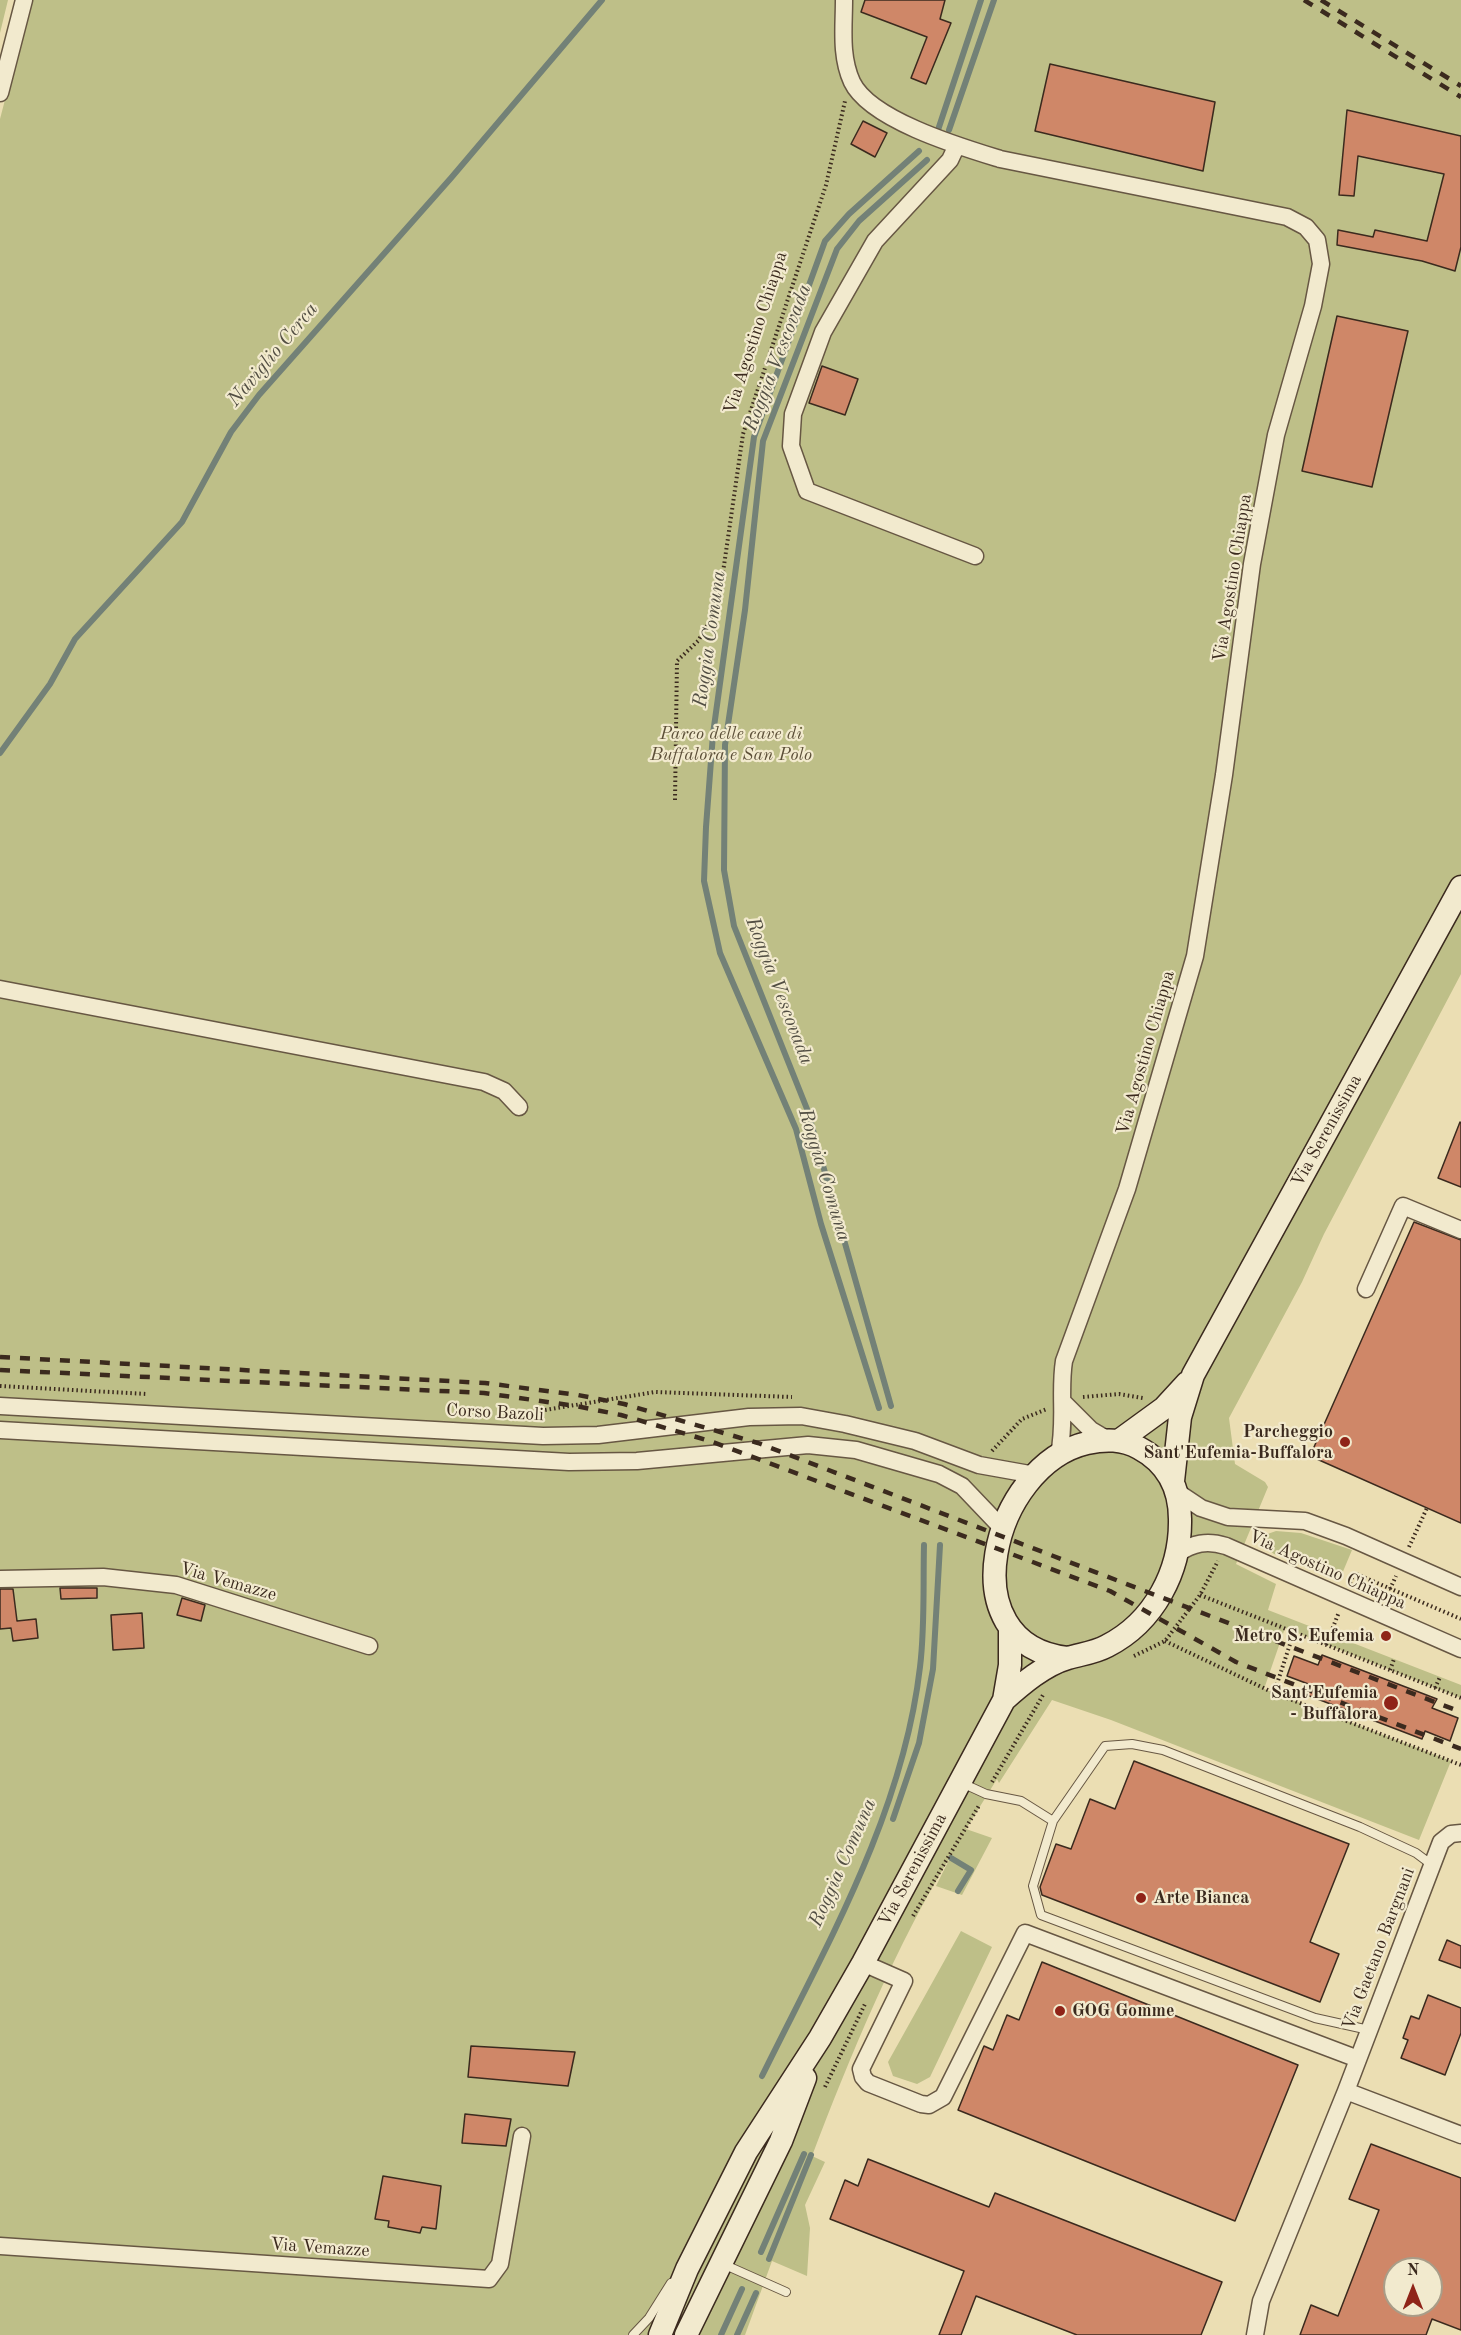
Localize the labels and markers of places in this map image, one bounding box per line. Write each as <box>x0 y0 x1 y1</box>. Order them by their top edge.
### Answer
place label: Parcheggio Sant'Eufemia-Buffalora <box>1143 1421 1333 1464</box>
marker: Parcheggio Sant'Eufemia-Buffalora <box>1338 1435 1352 1449</box>
place label: Metro S. Eufemia <box>1234 1625 1374 1647</box>
marker: Metro S. Eufemia <box>1379 1629 1393 1643</box>
place label: Sant'Eufemia - Buffalora <box>1271 1682 1378 1724</box>
marker: Sant'Eufemia - Buffalora <box>1382 1694 1400 1712</box>
place label: Arte Bianca <box>1153 1887 1249 1909</box>
marker: Arte Bianca <box>1134 1891 1148 1905</box>
place label: GOG Gomme <box>1072 2000 1174 2022</box>
marker: GOG Gomme <box>1053 2004 1067 2018</box>

